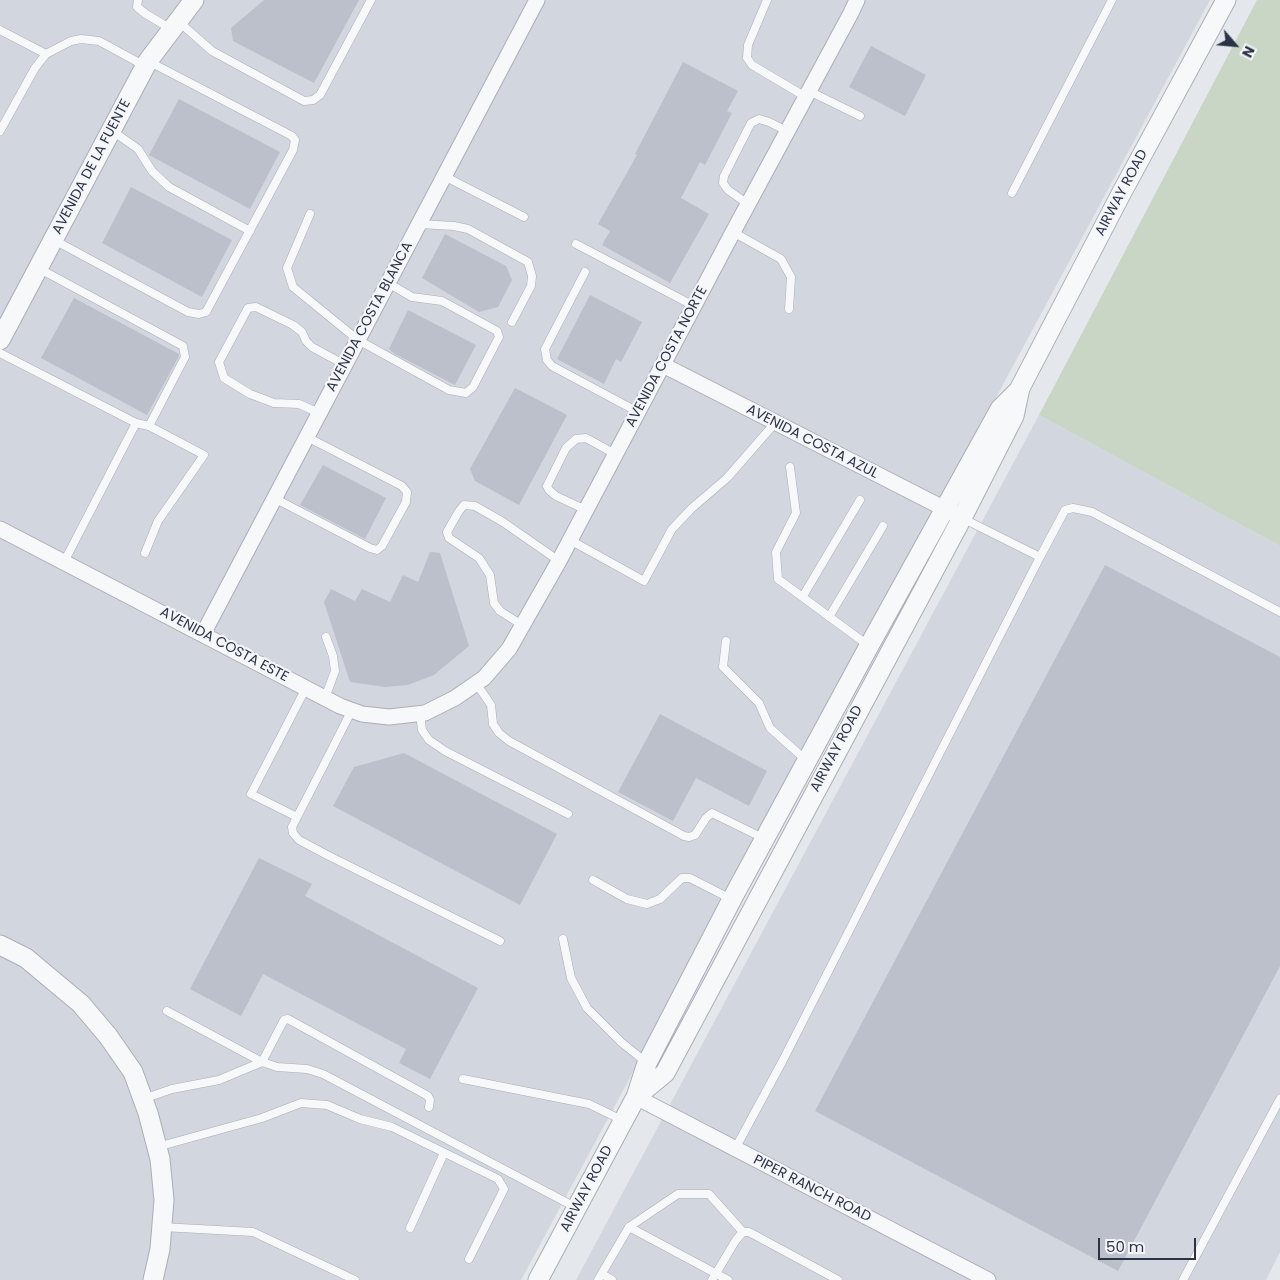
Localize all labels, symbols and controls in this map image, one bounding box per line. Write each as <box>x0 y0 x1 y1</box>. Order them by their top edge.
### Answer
north arrow <box>1210 20 1260 70</box>
text: N <box>1237 43 1260 61</box>
street label: AVENIDA DE LA FUENTE <box>49 96 135 238</box>
street label: AIRWAY ROAD <box>1092 147 1152 239</box>
street label: AVENIDA COSTA BLANCA <box>323 239 417 395</box>
street label: AVENIDA COSTA NORTE <box>623 284 711 430</box>
street label: AVENIDA COSTA AZUL <box>743 401 881 483</box>
street label: AVENIDA COSTA ESTE <box>157 604 291 686</box>
street label: AIRWAY ROAD <box>807 703 867 795</box>
street label: AIRWAY ROAD <box>557 1143 617 1235</box>
street label: PIPER RANCH ROAD <box>750 1152 874 1226</box>
scale bar <box>1100 1228 1198 1260</box>
text: 50 m <box>1106 1236 1144 1257</box>

